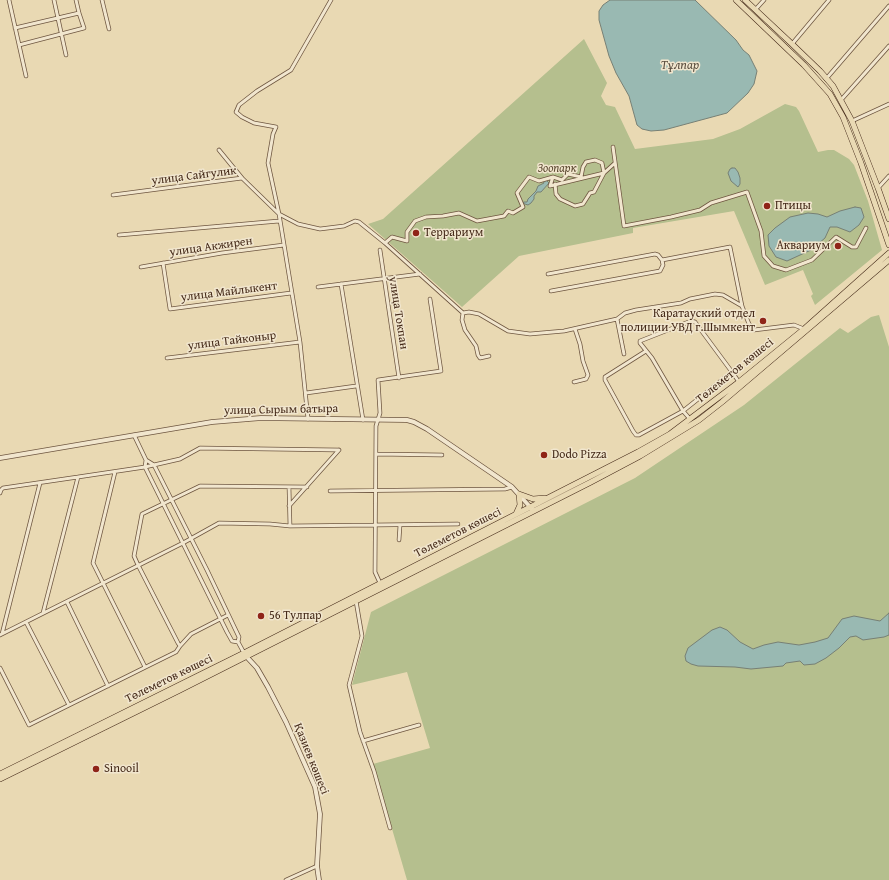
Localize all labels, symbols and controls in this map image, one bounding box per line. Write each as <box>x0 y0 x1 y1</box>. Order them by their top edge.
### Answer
water label: Тұлпар <box>661 58 699 74</box>
park label: Зоопарк <box>537 162 577 176</box>
street label: улица Сайгулик <box>151 164 237 188</box>
place label: Птицы <box>775 199 811 213</box>
marker: Птицы <box>762 201 772 211</box>
place label: Террариум <box>424 226 483 240</box>
marker: Террариум <box>411 228 421 238</box>
street label: улица Акжирен <box>169 234 253 260</box>
place label: Аквариум <box>777 239 830 253</box>
marker: Аквариум <box>833 241 843 251</box>
street label: улица Токпан <box>385 276 411 350</box>
street label: улица Майлыкент <box>180 279 278 305</box>
place label: Каратауский отдел полиции УВД г.Шымкент <box>621 307 755 335</box>
marker: Каратауский отдел полиции УВД г.Шымкент <box>758 316 768 326</box>
street label: улица Тайконыр <box>187 328 277 354</box>
street label: Төлеметов көшесі <box>693 335 777 407</box>
street label: улица Сырым батыра <box>224 402 338 418</box>
place label: Dodo Pizza <box>552 448 607 462</box>
marker: Dodo Pizza <box>539 450 549 460</box>
street label: Төлеметов көшесі <box>412 505 504 561</box>
place label: 56 Тулпар <box>269 609 322 623</box>
marker: 56 Тулпар <box>256 611 266 621</box>
street label: Төлеметов көшесі <box>123 652 215 706</box>
street label: Қазиев көшесі <box>290 721 332 797</box>
place label: Sinooil <box>104 762 139 776</box>
marker: Sinooil <box>91 764 101 774</box>

